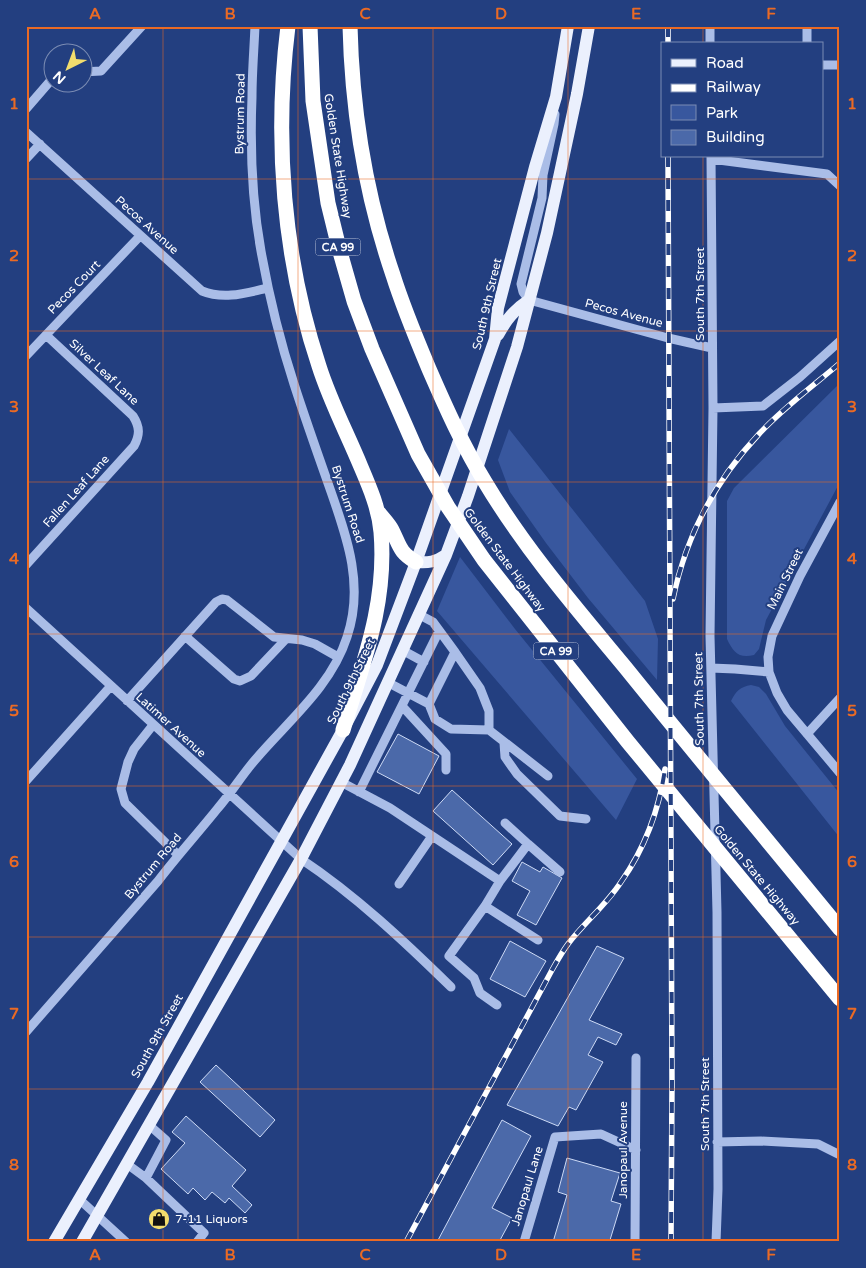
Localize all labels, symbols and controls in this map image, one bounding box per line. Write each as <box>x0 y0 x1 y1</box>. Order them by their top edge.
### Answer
text: A <box>89 4 101 24</box>
text: B <box>224 4 236 24</box>
text: C <box>359 4 371 24</box>
text: D <box>495 4 507 24</box>
text: E <box>631 4 641 24</box>
text: F <box>766 4 776 24</box>
north arrow <box>42 42 92 92</box>
legend <box>661 42 824 158</box>
text: Road <box>706 54 744 72</box>
text: N <box>50 67 70 87</box>
street label: Bystrum Road <box>232 73 248 155</box>
text: Railway <box>706 78 761 96</box>
street label: Golden State Highway <box>321 93 355 220</box>
text: 1 <box>9 94 19 114</box>
text: 1 <box>847 94 857 114</box>
text: Park <box>706 104 738 122</box>
text: Building <box>706 128 765 146</box>
street label: Pecos Avenue <box>113 193 182 257</box>
road number: CA 99 <box>316 238 360 256</box>
text: 2 <box>9 246 19 266</box>
text: 2 <box>847 246 857 266</box>
street label: South 7th Street <box>693 247 707 341</box>
street label: South 9th Street <box>470 256 504 351</box>
street label: Pecos Court <box>45 257 103 317</box>
street label: Pecos Avenue <box>583 296 665 330</box>
street label: Silver Leaf Lane <box>66 336 142 408</box>
text: 3 <box>9 397 19 417</box>
text: 3 <box>847 397 857 417</box>
street label: Fallen Leaf Lane <box>40 452 112 530</box>
street label: Bystrum Road <box>329 463 367 545</box>
street label: Golden State Highway <box>461 505 549 615</box>
street label: Main Street <box>764 546 806 612</box>
text: 4 <box>9 549 19 569</box>
text: 4 <box>847 549 857 569</box>
street label: South 9th Street <box>324 635 378 726</box>
road number: CA 99 <box>534 642 578 659</box>
street label: South 7th Street <box>691 652 707 746</box>
street label: Latimer Avenue <box>133 690 209 760</box>
text: 5 <box>9 701 19 721</box>
text: 5 <box>847 701 857 721</box>
street label: Golden State Highway <box>711 822 803 928</box>
street label: Bystrum Road <box>122 830 184 902</box>
text: 6 <box>9 852 19 872</box>
text: 6 <box>847 852 857 872</box>
street label: South 9th Street <box>128 991 186 1080</box>
text: 7 <box>9 1004 19 1024</box>
text: 7 <box>847 1004 857 1024</box>
street label: South 7th Street <box>698 1057 712 1151</box>
street label: Janopaul Avenue <box>616 1101 630 1199</box>
street label: Janopaul Lane <box>508 1144 546 1227</box>
text: 8 <box>9 1155 19 1175</box>
text: 8 <box>847 1155 857 1175</box>
shop icon: 7-11 Liquors <box>147 1207 171 1231</box>
place label: 7-11 Liquors <box>175 1212 248 1226</box>
text: A <box>89 1245 101 1265</box>
text: B <box>224 1245 236 1265</box>
text: C <box>359 1245 371 1265</box>
text: D <box>495 1245 507 1265</box>
text: E <box>631 1245 641 1265</box>
text: F <box>766 1245 776 1265</box>

